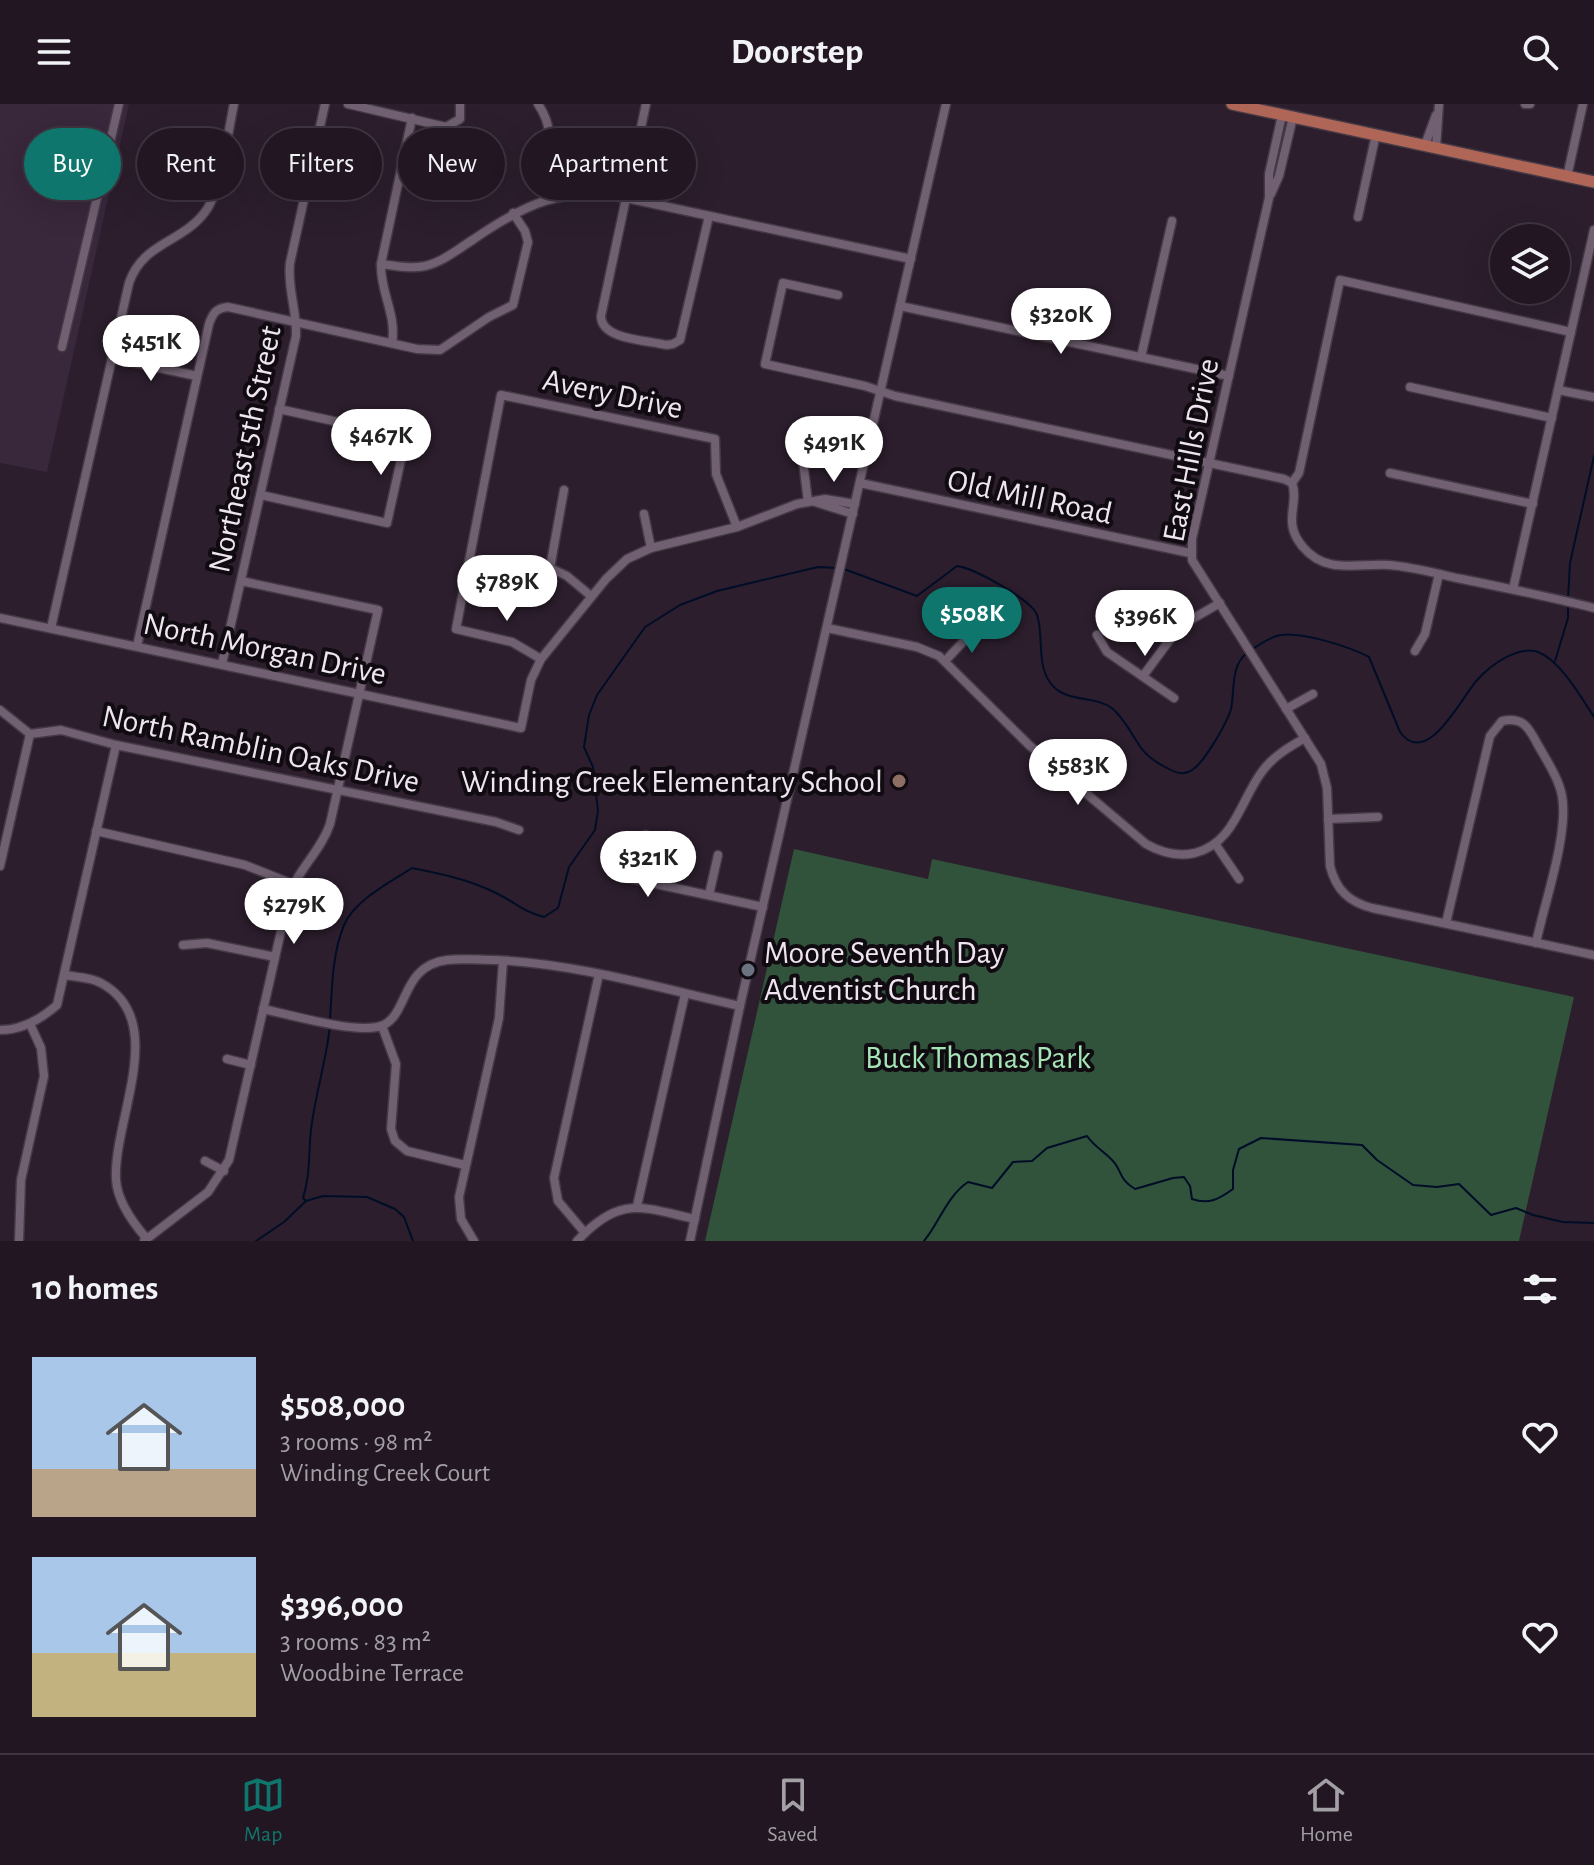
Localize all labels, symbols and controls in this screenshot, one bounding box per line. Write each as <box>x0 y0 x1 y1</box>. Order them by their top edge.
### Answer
icon: menu <box>32 30 76 74</box>
icon: search <box>1518 30 1562 74</box>
text: Doorstep <box>731 34 863 70</box>
chip: Buy <box>24 128 121 200</box>
chip: Rent <box>137 128 244 200</box>
chip: Filters <box>260 128 382 200</box>
chip: New <box>398 128 505 200</box>
chip: Apartment <box>521 128 696 200</box>
map controls <box>1490 224 1570 304</box>
button: layers <box>1490 224 1570 304</box>
pin: $320K <box>1005 288 1117 356</box>
text: $320K <box>1029 301 1093 327</box>
pin: $451K <box>95 315 207 383</box>
street label: Northeast 5th Street <box>203 323 287 576</box>
text: $451K <box>121 328 181 354</box>
street label: East Hills Drive <box>1158 356 1224 545</box>
street label: Avery Drive <box>540 364 686 424</box>
pin: $467K <box>325 409 437 477</box>
pin: $491K <box>778 416 890 484</box>
text: $467K <box>349 422 413 448</box>
text: $491K <box>803 429 865 455</box>
street label: Old Mill Road <box>944 464 1115 530</box>
pin: $789K <box>451 555 563 623</box>
text: $789K <box>475 568 539 594</box>
pin: $508K <box>916 587 1028 655</box>
pin: $396K <box>1089 590 1201 658</box>
text: $508K <box>940 600 1004 626</box>
text: $396K <box>1113 603 1177 629</box>
street label: North Morgan Drive <box>140 608 389 690</box>
street label: North Ramblin Oaks Drive <box>99 700 422 798</box>
pin: $583K <box>1022 739 1134 807</box>
text: $583K <box>1047 752 1109 778</box>
place label: Winding Creek Elementary School <box>461 766 883 798</box>
marker: Winding Creek Elementary School <box>890 772 908 790</box>
pin: $321K <box>592 831 704 899</box>
text: $321K <box>618 844 678 870</box>
pin: $279K <box>238 878 350 946</box>
text: $279K <box>263 891 325 917</box>
place label: Moore Seventh Day Adventist Church <box>764 937 1005 1006</box>
marker: Moore Seventh Day Adventist Church <box>739 961 757 979</box>
park label: Buck Thomas Park <box>865 1042 1091 1074</box>
icon: filters <box>1518 1267 1562 1311</box>
text: 10 homes <box>32 1272 158 1306</box>
icon: home <box>96 1389 192 1485</box>
text: $508,000 <box>280 1389 405 1423</box>
icon: heart <box>1518 1415 1562 1459</box>
text: 3 rooms · 98 m² <box>280 1429 432 1455</box>
text: Winding Creek Court <box>280 1460 490 1486</box>
icon: home <box>96 1589 192 1685</box>
text: $396,000 <box>280 1589 404 1623</box>
icon: heart <box>1518 1615 1562 1659</box>
text: 3 rooms · 83 m² <box>280 1629 431 1655</box>
text: Woodbine Terrace <box>280 1660 464 1686</box>
tab: Map <box>241 1773 285 1847</box>
tab: Saved <box>767 1773 818 1847</box>
tab: Home <box>1300 1773 1353 1847</box>

